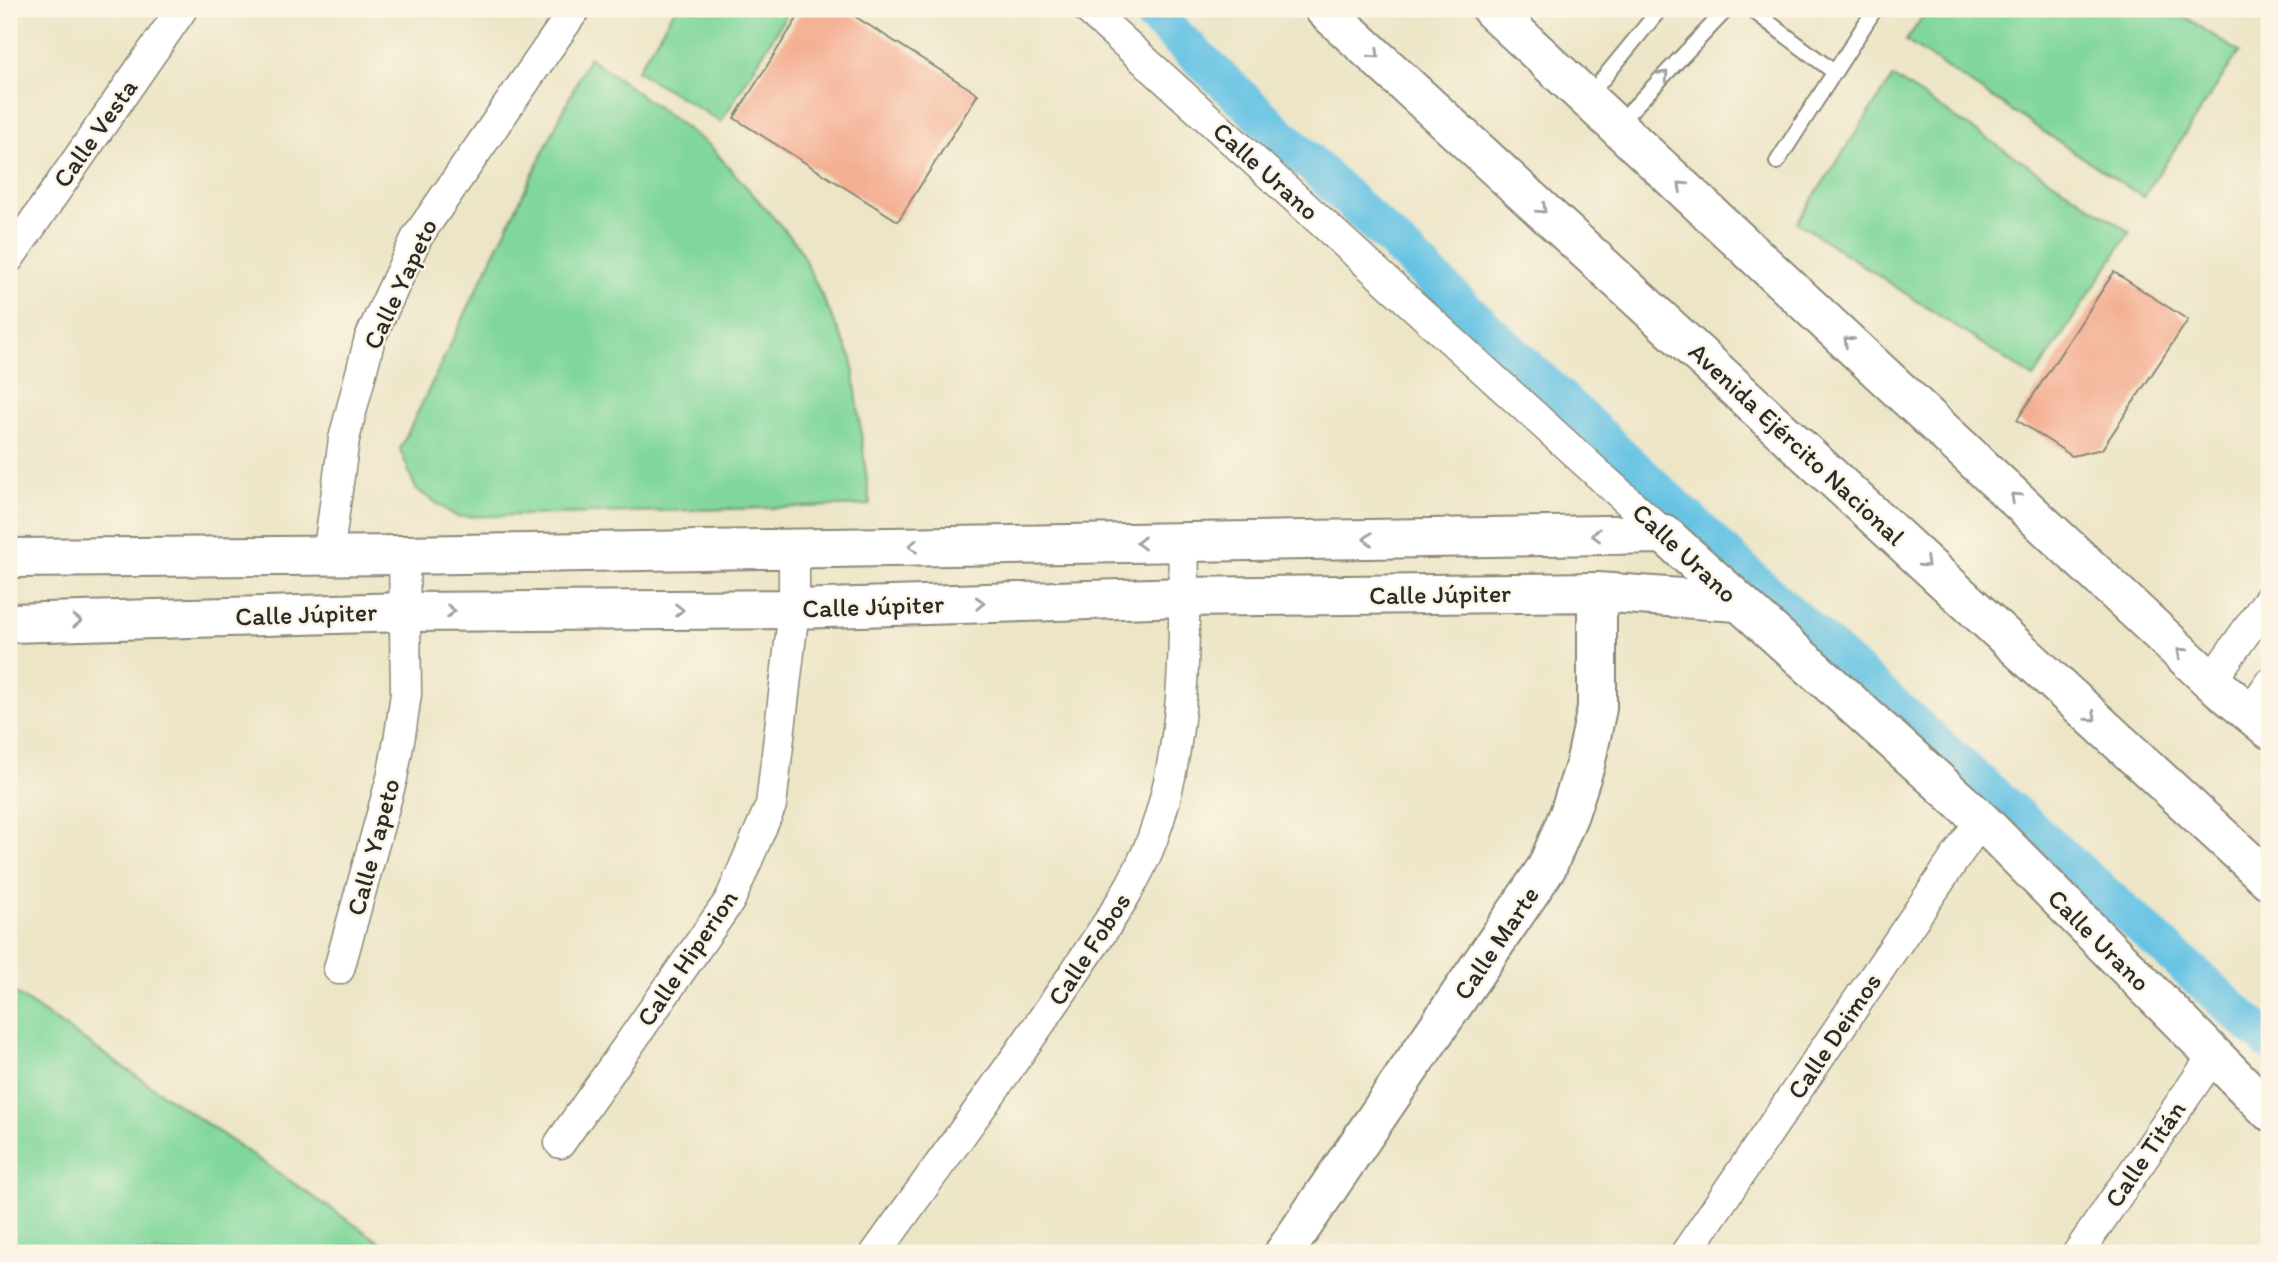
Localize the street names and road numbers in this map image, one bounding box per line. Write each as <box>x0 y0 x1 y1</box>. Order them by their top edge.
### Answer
street label: Calle Vesta <box>46 72 145 194</box>
street label: Calle Urano <box>1206 115 1326 227</box>
street label: Calle Yapeto <box>356 214 444 354</box>
street label: Avenida Ejército Nacional <box>1682 336 1912 552</box>
street label: Calle Urano <box>1626 496 1744 610</box>
street label: Calle Júpiter <box>1369 577 1511 611</box>
street label: Calle Júpiter <box>802 588 945 624</box>
street label: Calle Júpiter <box>235 596 378 632</box>
street label: Calle Yapeto <box>339 775 407 919</box>
street label: Calle Marte <box>1446 880 1546 1006</box>
street label: Calle Urano <box>2041 882 2157 998</box>
street label: Calle Hiperion <box>630 883 745 1032</box>
street label: Calle Fobos <box>1041 886 1137 1012</box>
street label: Calle Deimos <box>1780 967 1888 1105</box>
street label: Calle Titán <box>2098 1094 2193 1214</box>

